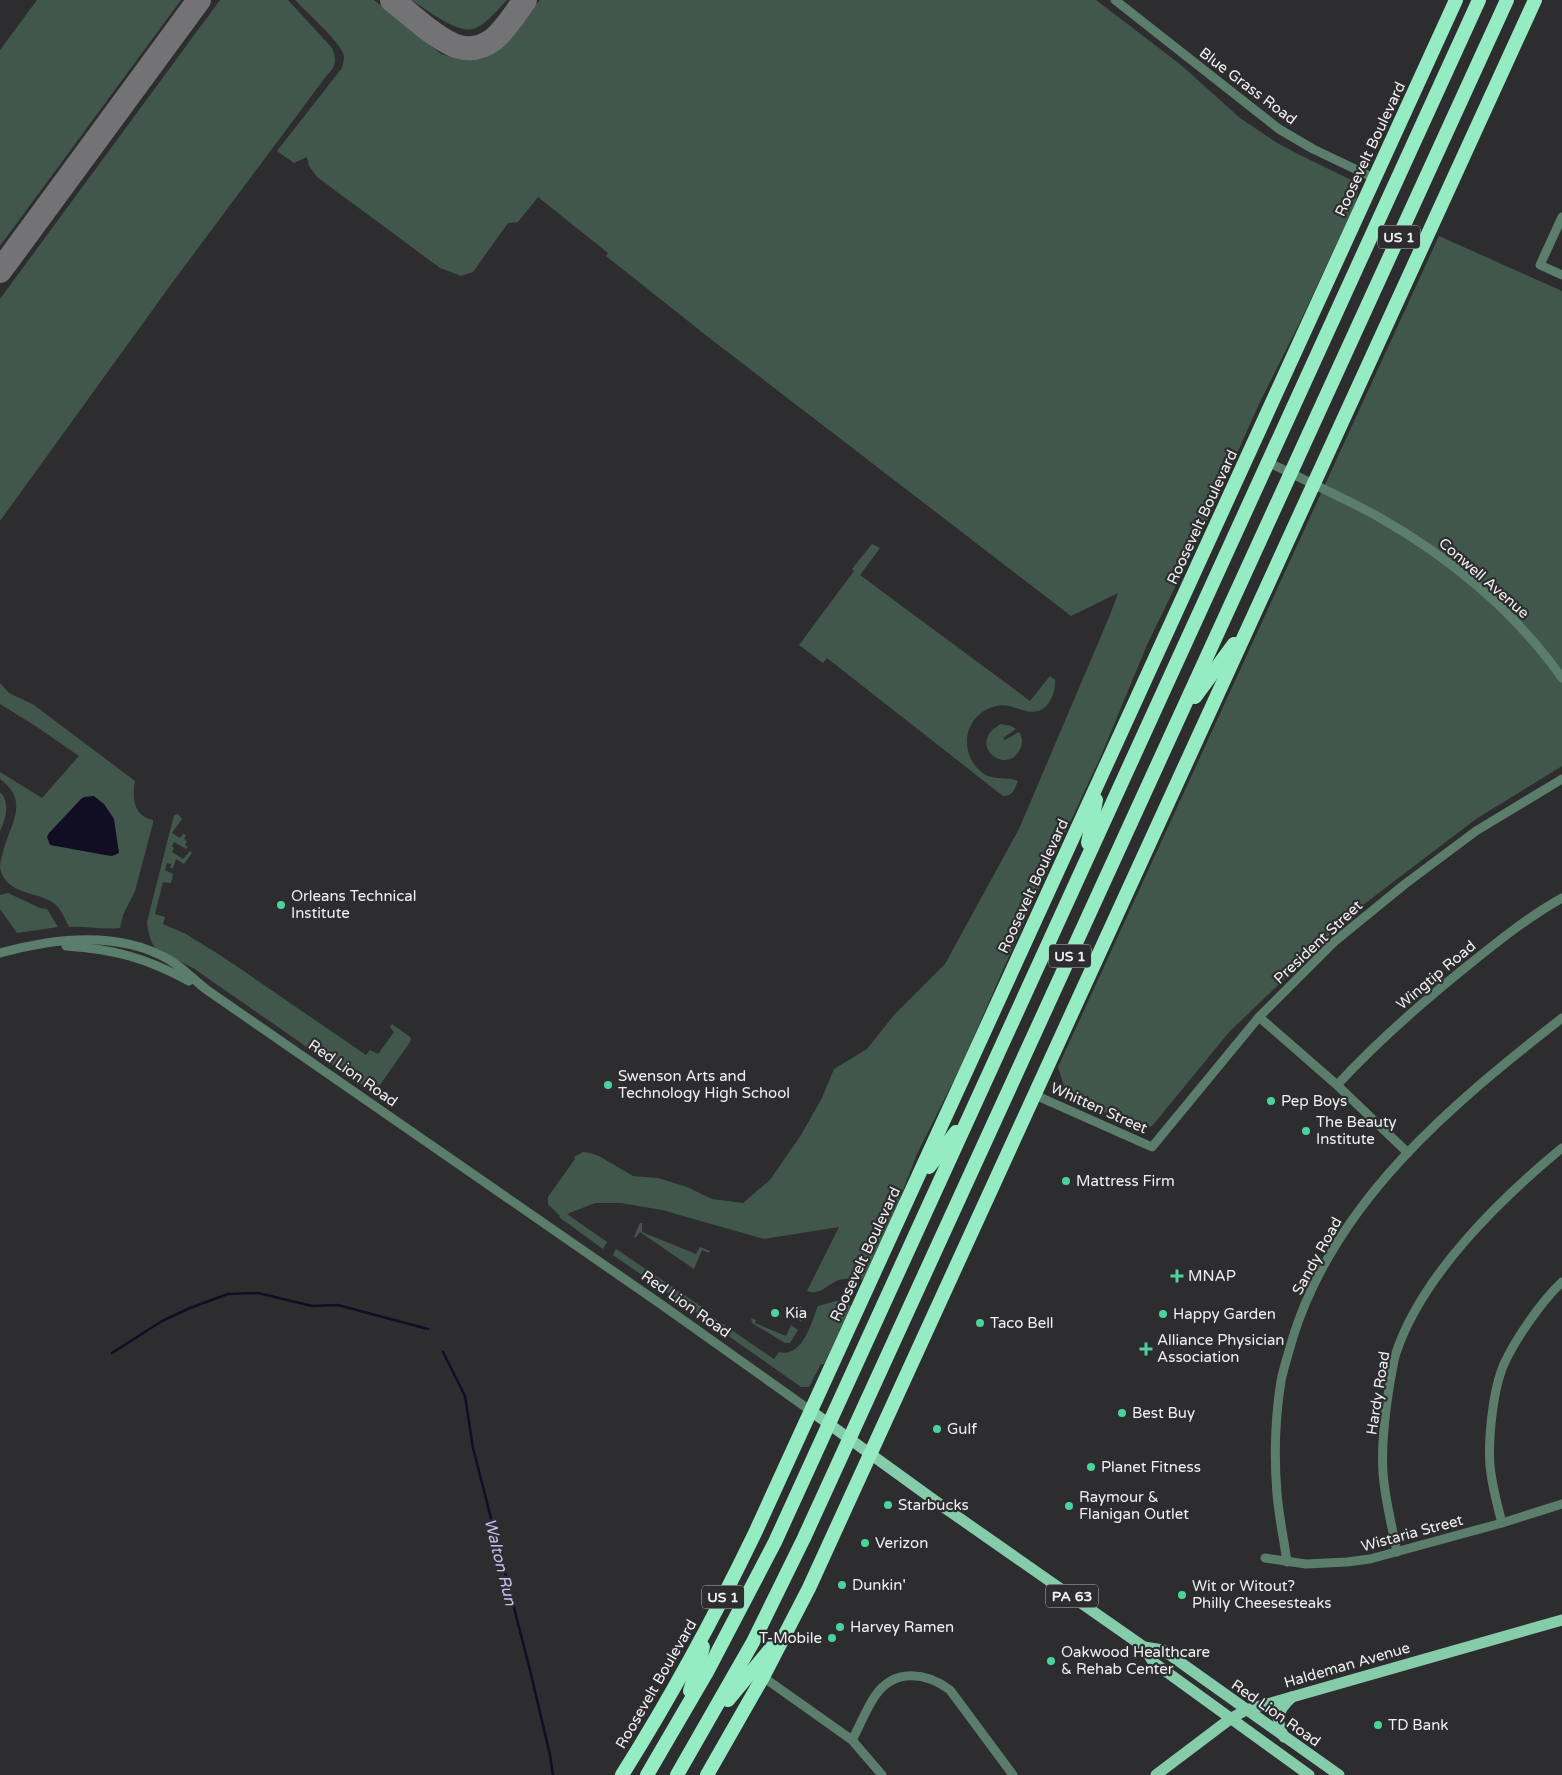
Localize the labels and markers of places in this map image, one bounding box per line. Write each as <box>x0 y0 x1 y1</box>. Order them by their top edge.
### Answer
place label: Orleans Technical Institute <box>291 887 417 922</box>
marker: Orleans Technical Institute <box>275 899 287 911</box>
place label: Swenson Arts and Technology High School <box>618 1067 790 1102</box>
marker: Swenson Arts and Technology High School <box>602 1079 614 1091</box>
place label: Pep Boys <box>1281 1092 1347 1110</box>
marker: Pep Boys <box>1265 1095 1277 1107</box>
place label: The Beauty Institute <box>1316 1113 1397 1148</box>
marker: The Beauty Institute <box>1300 1125 1312 1137</box>
place label: Mattress Firm <box>1076 1172 1175 1190</box>
marker: Mattress Firm <box>1060 1175 1072 1187</box>
place label: MNAP <box>1188 1267 1236 1285</box>
marker: MNAP <box>1170 1269 1184 1283</box>
place label: Kia <box>785 1304 807 1322</box>
place label: Happy Garden <box>1173 1305 1276 1323</box>
marker: Kia <box>769 1307 781 1319</box>
marker: Happy Garden <box>1157 1308 1169 1320</box>
place label: Taco Bell <box>990 1314 1054 1332</box>
marker: Taco Bell <box>974 1317 986 1329</box>
place label: Alliance Physician Association <box>1157 1331 1284 1366</box>
marker: Alliance Physician Association <box>1139 1342 1153 1356</box>
place label: Best Buy <box>1132 1404 1195 1422</box>
marker: Best Buy <box>1116 1407 1128 1419</box>
place label: Gulf <box>947 1420 977 1438</box>
marker: Gulf <box>931 1423 943 1435</box>
place label: Planet Fitness <box>1101 1458 1201 1476</box>
marker: Planet Fitness <box>1085 1461 1097 1473</box>
place label: Raymour & Flanigan Outlet <box>1079 1488 1189 1523</box>
place label: Starbucks <box>898 1496 969 1514</box>
marker: Starbucks <box>882 1499 894 1511</box>
marker: Raymour & Flanigan Outlet <box>1063 1500 1075 1512</box>
place label: Verizon <box>875 1534 928 1552</box>
marker: Verizon <box>859 1537 871 1549</box>
place label: Dunkin' <box>852 1576 906 1594</box>
place label: Wit or Witout? Philly Cheesesteaks <box>1192 1577 1332 1612</box>
marker: Dunkin' <box>836 1579 848 1591</box>
marker: Wit or Witout? Philly Cheesesteaks <box>1176 1589 1188 1601</box>
place label: Harvey Ramen <box>850 1618 954 1636</box>
marker: Harvey Ramen <box>834 1621 846 1633</box>
place label: T-Mobile <box>759 1629 822 1647</box>
marker: T-Mobile <box>826 1632 838 1644</box>
place label: Oakwood Healthcare & Rehab Center <box>1061 1643 1210 1678</box>
marker: Oakwood Healthcare & Rehab Center <box>1045 1655 1057 1667</box>
place label: TD Bank <box>1388 1716 1448 1734</box>
marker: TD Bank <box>1372 1719 1384 1731</box>

